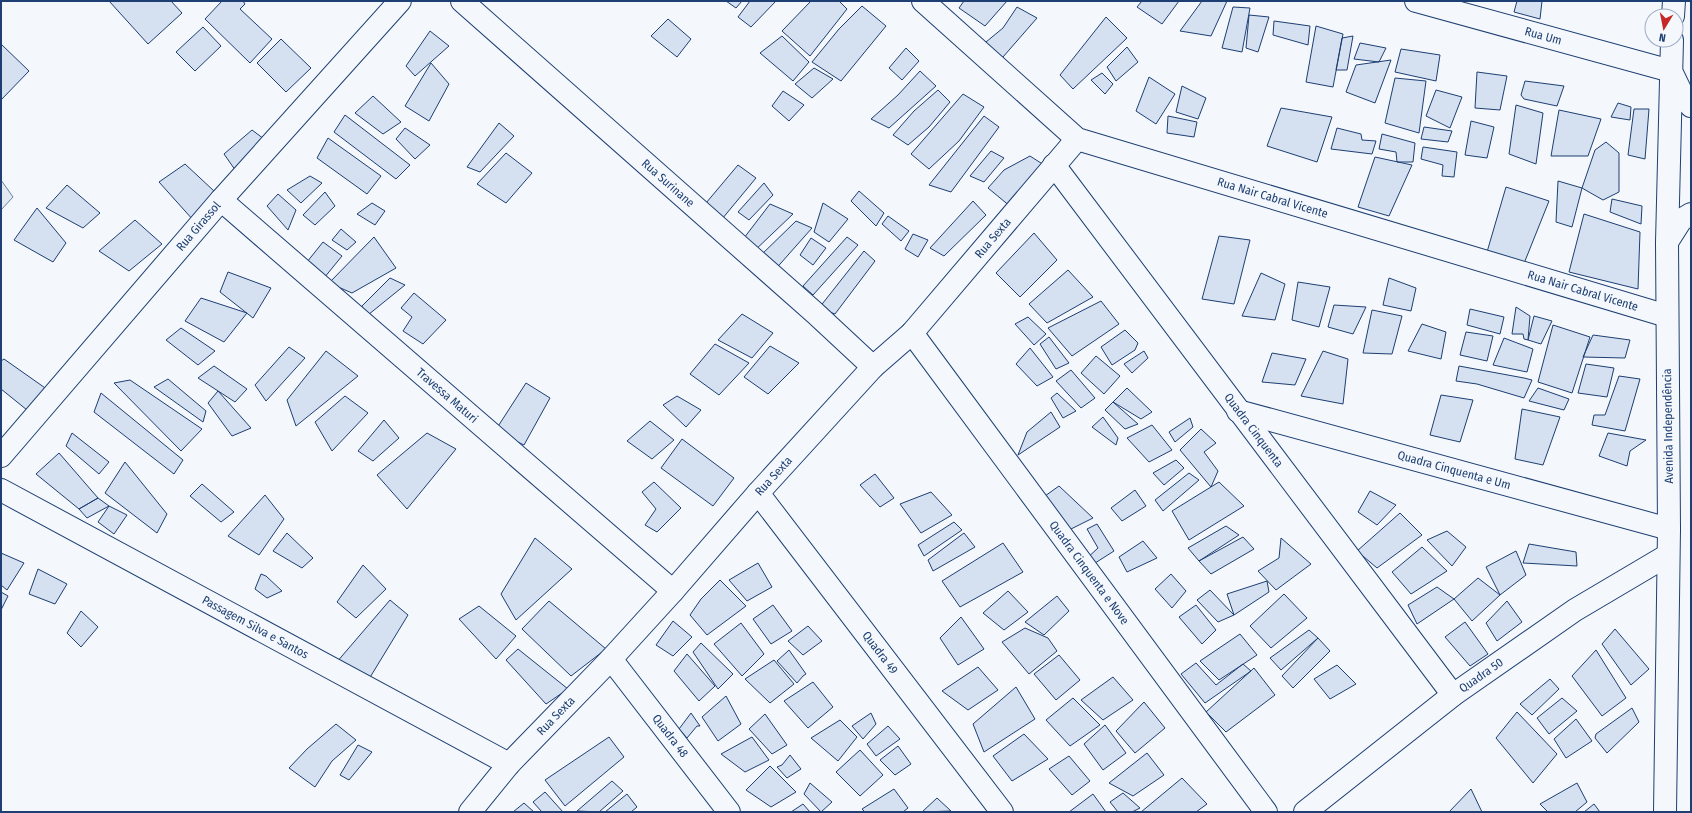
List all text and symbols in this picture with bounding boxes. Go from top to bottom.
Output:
north arrow [1644,8,1684,48]
street label: Rua Um [1523,24,1563,48]
text: N [1658,30,1667,44]
street label: Rua Surinane [639,156,697,210]
street label: Rua Nair Cabral Vicente [1216,175,1330,221]
street label: Rua Girassol [173,199,224,254]
street label: Rua Sexta [972,215,1014,261]
street label: Rua Nair Cabral Vicente [1526,268,1640,314]
street label: Travessa Maturi [414,365,481,426]
street label: Avenida Independência [1660,368,1676,484]
street label: Quadra Cinquenta [1221,391,1286,470]
street label: Quadra Cinquenta e Um [1396,448,1512,492]
street label: Rua Sexta [752,453,795,499]
street label: Quadra Cinquenta e Nove [1046,518,1132,627]
street label: Passagem Silva e Santos [200,593,311,662]
street label: Quadra 49 [859,628,901,677]
street label: Quadra 50 [1456,655,1506,696]
street label: Rua Sexta [534,694,578,738]
street label: Quadra 48 [649,712,691,760]

